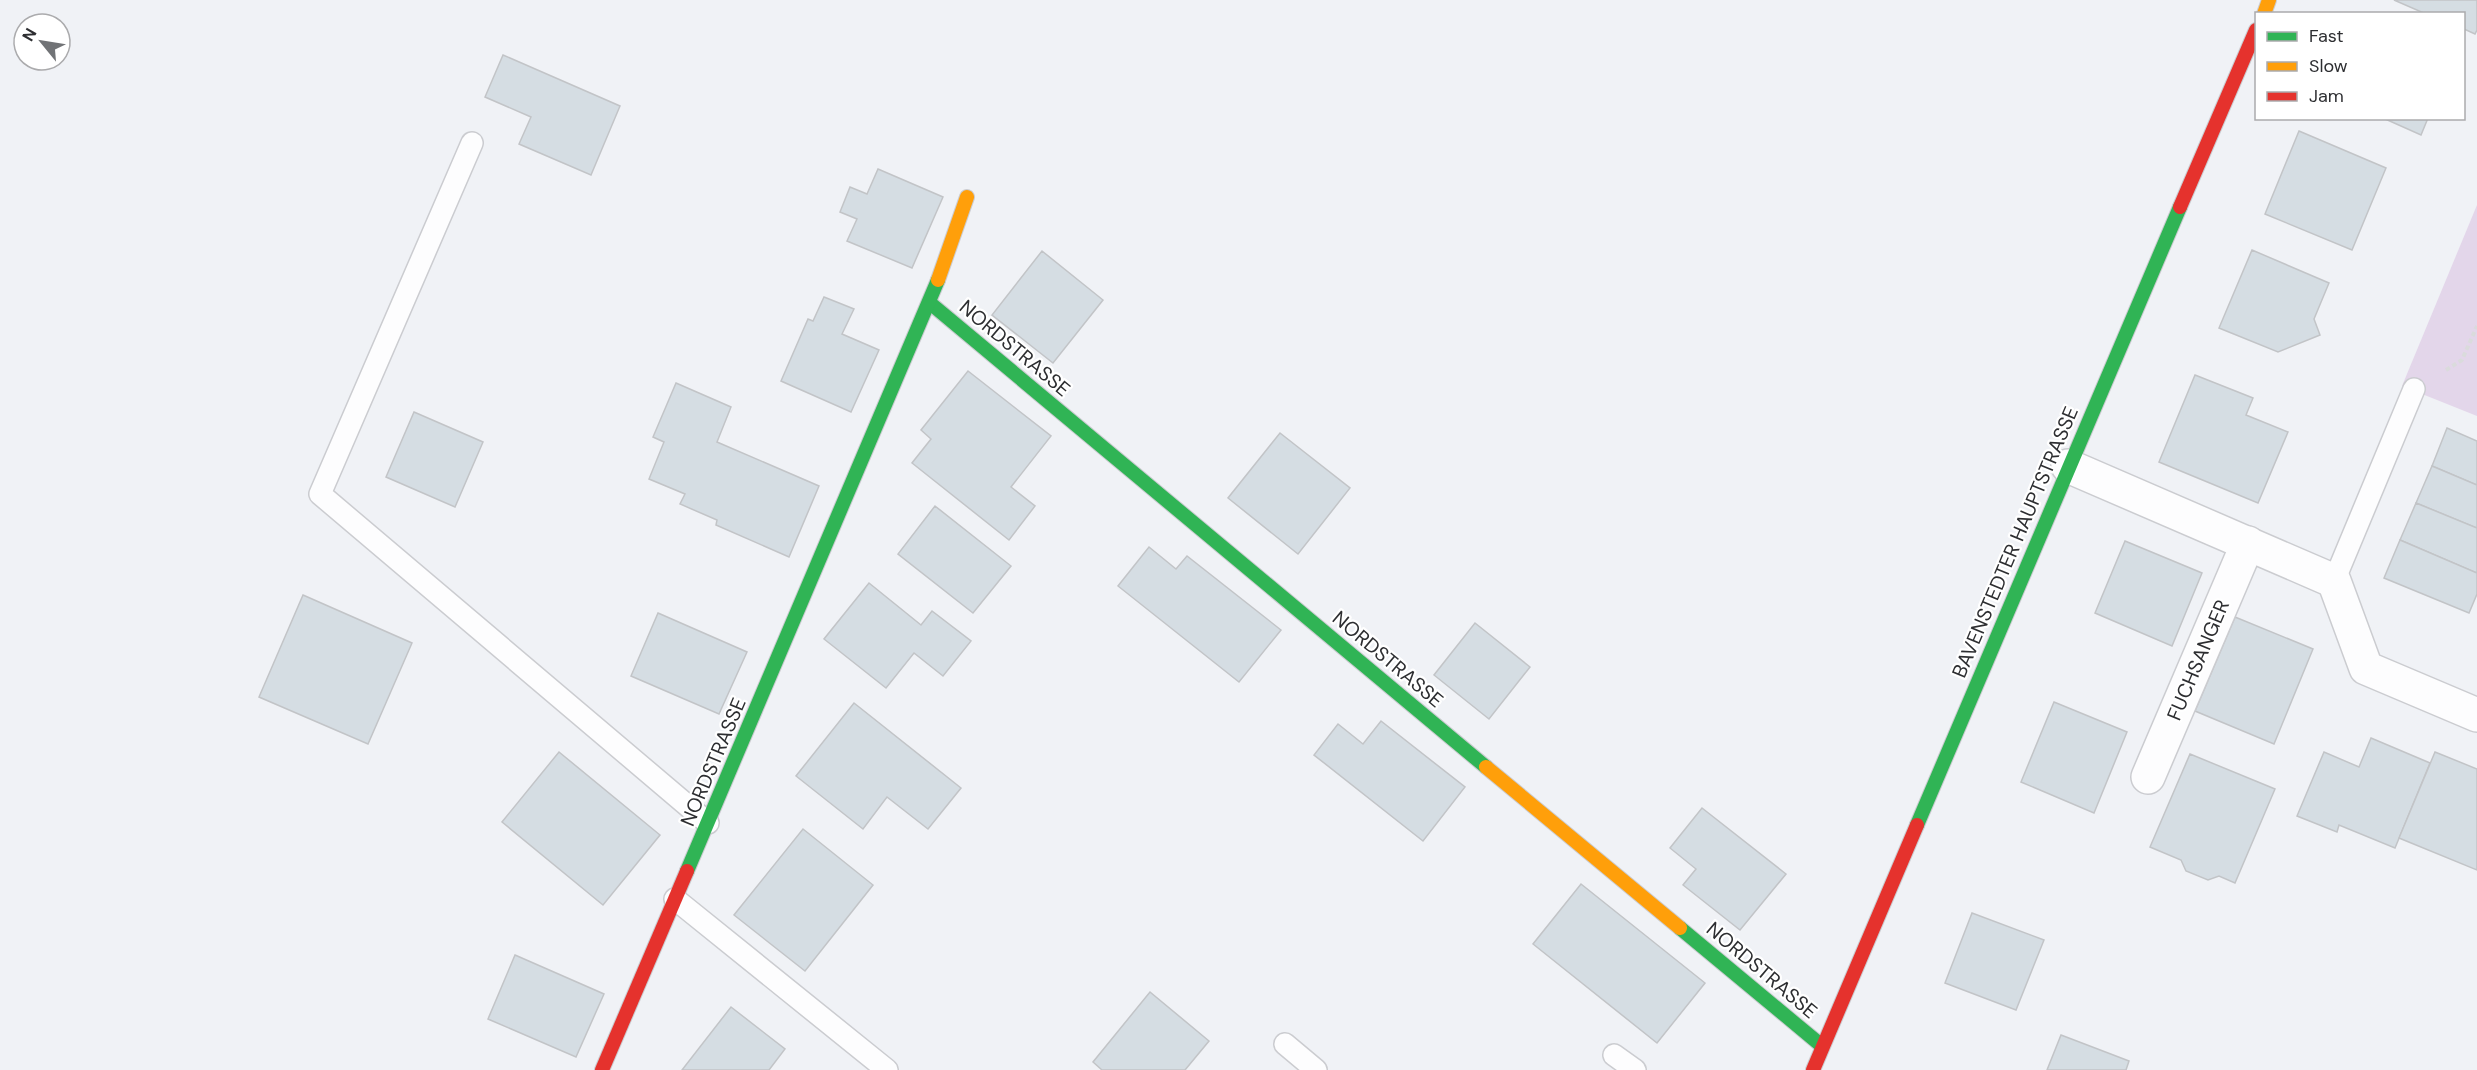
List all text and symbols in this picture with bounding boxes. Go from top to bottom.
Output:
north arrow [12,12,72,72]
legend [2255,12,2465,120]
text: N [17,24,41,45]
text: Fast [2309,24,2344,48]
text: Slow [2309,54,2348,78]
text: Jam [2309,84,2344,108]
street label: NORDSTRASSE [954,294,1076,402]
street label: BAVENSTEDTER HAUPTSTRASSE [1946,402,2084,682]
street label: FUCHSANGER [2161,596,2235,724]
street label: NORDSTRASSE [1327,605,1449,713]
street label: NORDSTRASSE [674,694,752,830]
street label: NORDSTRASSE [1701,916,1823,1024]

